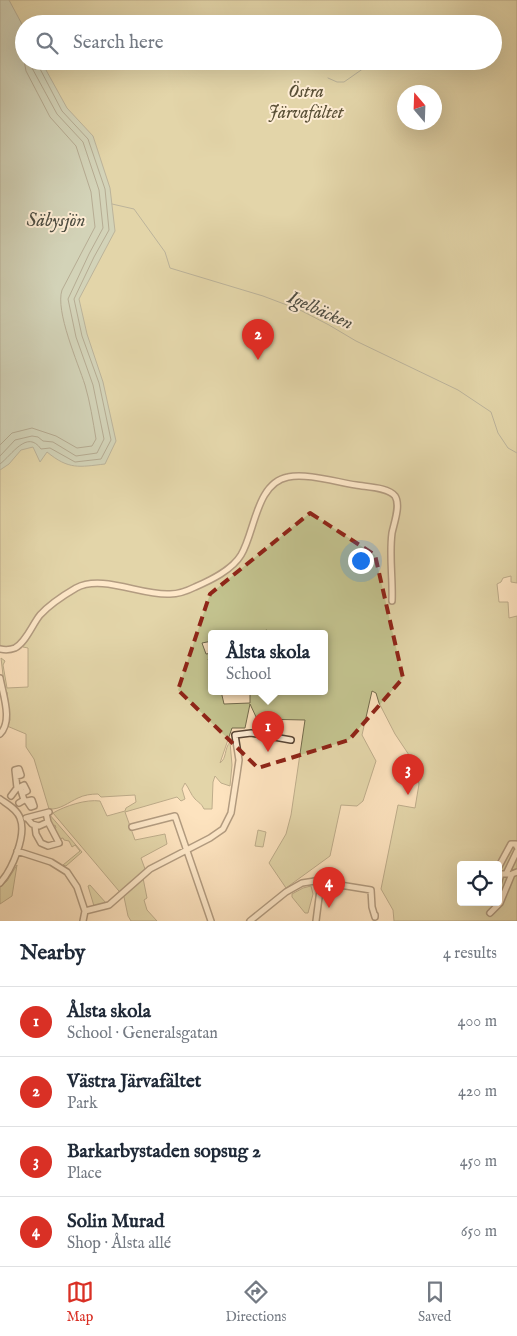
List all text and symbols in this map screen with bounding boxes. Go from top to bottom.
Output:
search box [15,15,502,70]
icon: search [33,29,61,57]
text: Search here [73,31,164,55]
park label: Östra Järvafältet [268,81,345,125]
north arrow [397,85,442,130]
water label: Säbysjön [27,209,86,233]
water label: Igelbäcken [283,285,357,336]
pin: 2 [242,319,274,360]
your location [348,548,374,574]
popup [208,630,328,695]
text: Ålsta skola [226,641,310,665]
text: School [226,665,271,685]
pin: 1 [252,711,284,752]
pin: 3 [392,754,424,795]
map controls [457,861,502,906]
button: locate [457,861,502,906]
pin: 4 [313,867,345,908]
text: Nearby [20,940,85,967]
text: 4 results [443,944,497,964]
text: Ålsta skola [67,1000,151,1024]
text: 1 [33,1012,39,1032]
text: 400 m [458,1012,497,1032]
text: School · Generalsgatan [67,1024,218,1044]
text: Västra Järvafältet [67,1070,201,1094]
text: 2 [32,1082,40,1102]
text: 420 m [458,1082,497,1102]
text: Park [67,1094,97,1114]
text: Barkarbystaden sopsug 2 [67,1140,261,1164]
text: 3 [33,1152,39,1172]
text: 450 m [460,1152,497,1172]
text: Place [67,1164,102,1184]
text: Solin Murad [67,1210,164,1234]
text: 4 [32,1222,40,1242]
text: 650 m [461,1222,497,1242]
text: Shop · Ålsta allé [67,1234,171,1254]
tab: Map [66,1278,94,1326]
tab: Directions [225,1278,286,1326]
tab: Saved [418,1278,451,1326]

